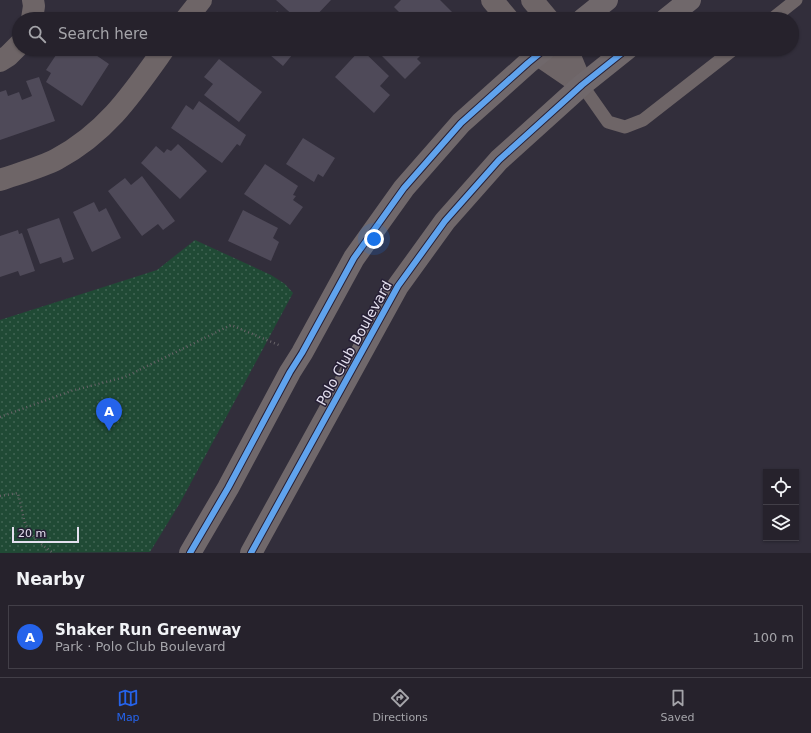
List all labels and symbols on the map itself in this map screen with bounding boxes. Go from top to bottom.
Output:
your location [364,229,384,249]
street label: Polo Club Boulevard [313,278,395,408]
pin: A [96,398,122,431]
scale bar [12,525,79,544]

